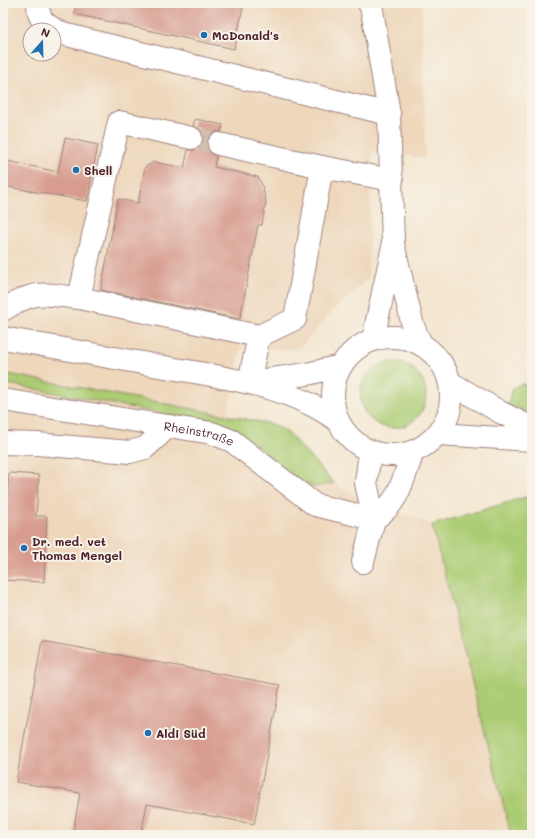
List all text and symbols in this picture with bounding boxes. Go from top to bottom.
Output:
north arrow [22,22,62,62]
text: N [39,24,52,41]
place label: McDonald's [212,27,279,43]
marker: McDonald's [199,30,209,40]
place label: Shell [84,162,112,178]
marker: Shell [71,165,81,175]
street label: Rheinstraße [163,418,237,449]
place label: Dr. med. vet Thomas Mengel [32,533,122,563]
marker: Dr. med. vet Thomas Mengel [19,543,29,553]
place label: Aldi Süd [156,725,206,741]
marker: Aldi Süd [143,728,153,738]

